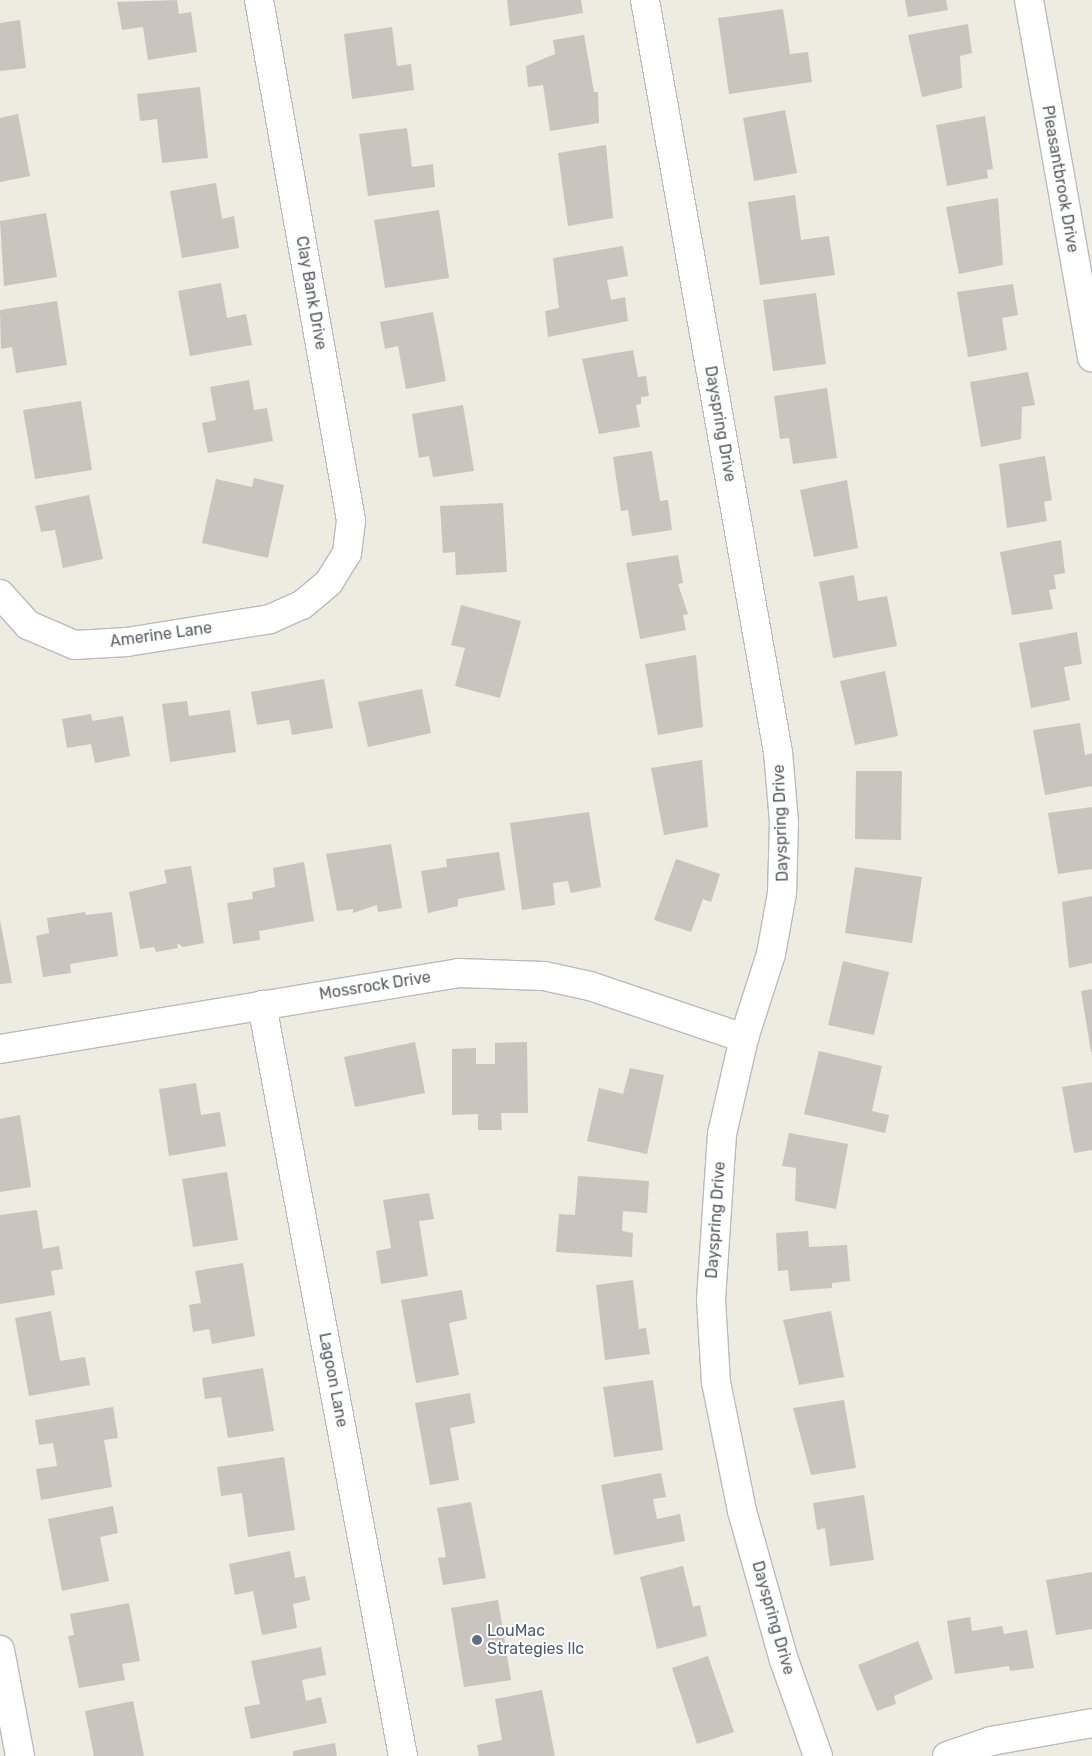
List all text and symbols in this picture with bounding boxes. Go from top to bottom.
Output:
street label: Pleasantbrook Drive [1038,104,1082,254]
street label: Clay Bank Drive [291,234,331,352]
street label: Dayspring Drive [700,364,740,484]
street label: Amerine Lane [109,618,213,652]
street label: Dayspring Drive [769,764,793,882]
street label: Mossrock Drive [318,968,432,1004]
street label: Dayspring Drive [702,1161,730,1279]
street label: Lagoon Lane [314,1331,352,1429]
street label: Dayspring Drive [748,1559,798,1677]
place label: LouMac Strategies llc [487,1621,584,1659]
marker: LouMac Strategies llc [471,1634,483,1646]

